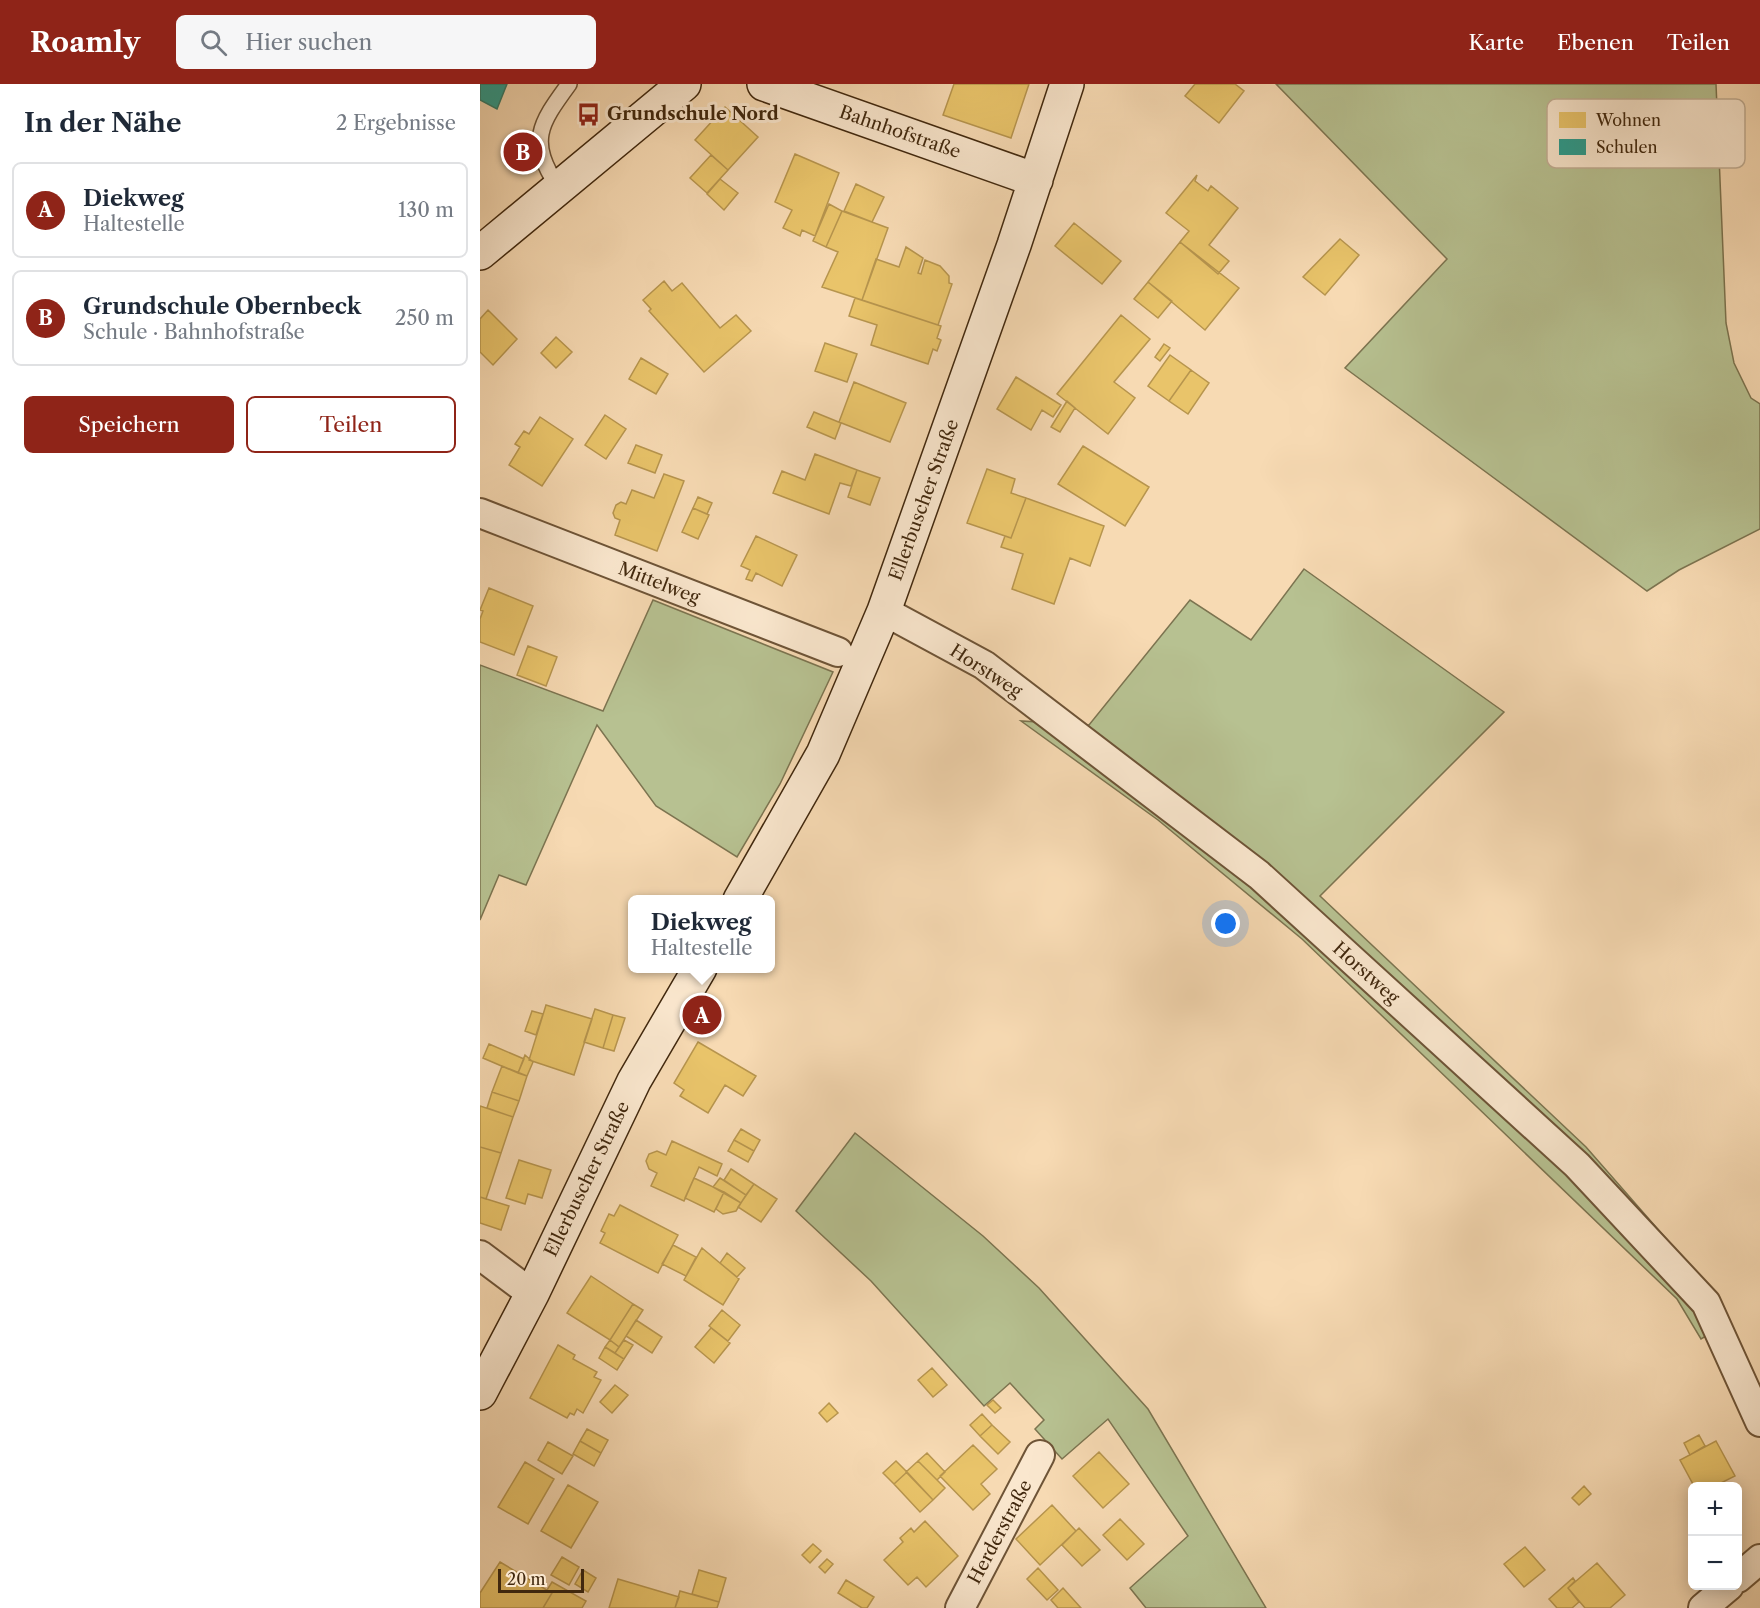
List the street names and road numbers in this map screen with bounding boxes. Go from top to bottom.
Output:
street label: Bahnhofstraße [836,101,964,163]
street label: Ellerbuscher Straße [885,416,963,584]
street label: Mittelweg [615,557,703,609]
street label: Horstweg [946,640,1027,703]
street label: Horstweg [1328,937,1404,1009]
street label: Ellerbuscher Straße [540,1098,634,1260]
street label: Herderstraße [963,1476,1037,1588]

